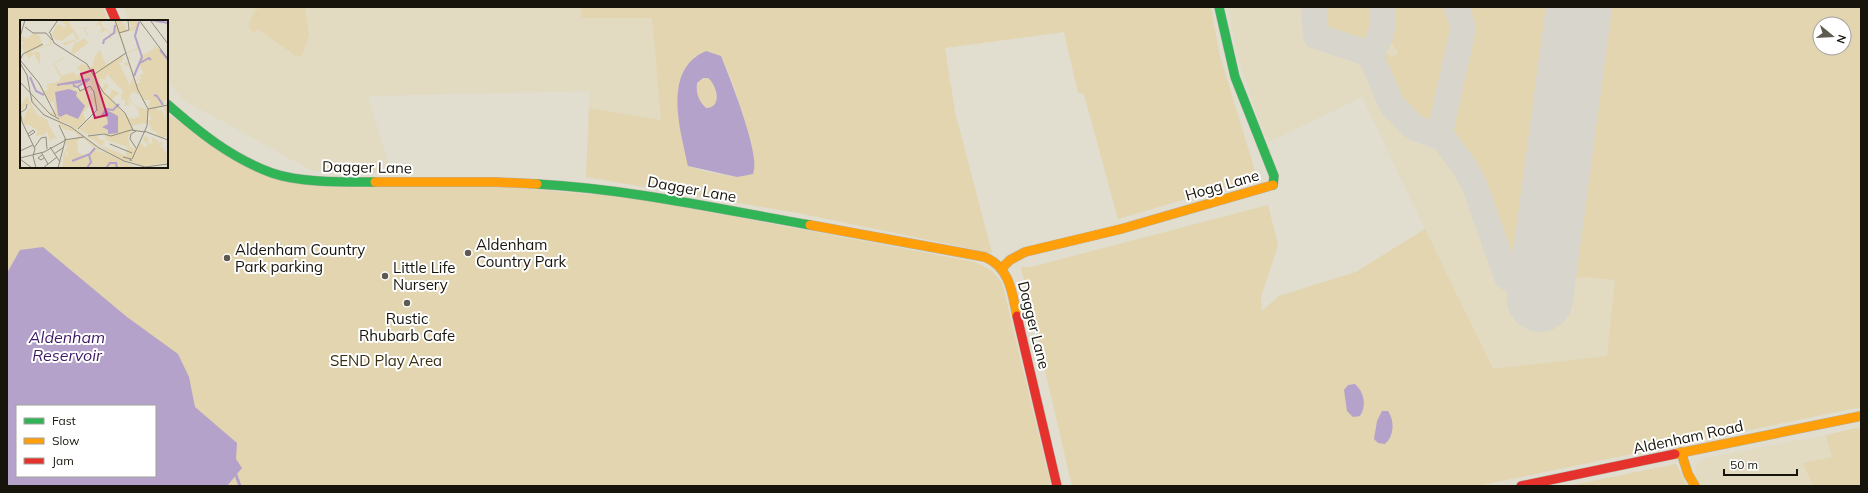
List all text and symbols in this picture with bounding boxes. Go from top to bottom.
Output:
north arrow [1812,16,1852,56]
inset map [20,20,168,168]
text: N [1834,33,1849,45]
street label: Dagger Lane [322,157,412,177]
street label: Hogg Lane [1183,165,1261,205]
street label: Dagger Lane [646,172,738,206]
place label: Aldenham Country Park [476,235,567,271]
place label: Aldenham Country Park parking [235,240,365,276]
marker: Aldenham Country Park [463,248,473,258]
marker: Aldenham Country Park parking [222,253,232,263]
place label: Little Life Nursery [393,258,455,294]
marker: Little Life Nursery [380,271,390,281]
street label: Dagger Lane [1014,279,1054,371]
marker: Rustic Rhubarb Cafe [402,298,412,308]
place label: Rustic Rhubarb Cafe [359,309,455,345]
water label: Aldenham Reservoir [28,327,105,365]
park label: SEND Play Area [330,351,442,370]
legend [16,405,156,477]
text: Fast [52,413,76,428]
street label: Aldenham Road [1631,416,1745,458]
text: Slow [52,433,80,448]
scale bar [1724,451,1797,477]
text: Jam [52,453,74,468]
text: 50 m [1730,457,1758,472]

